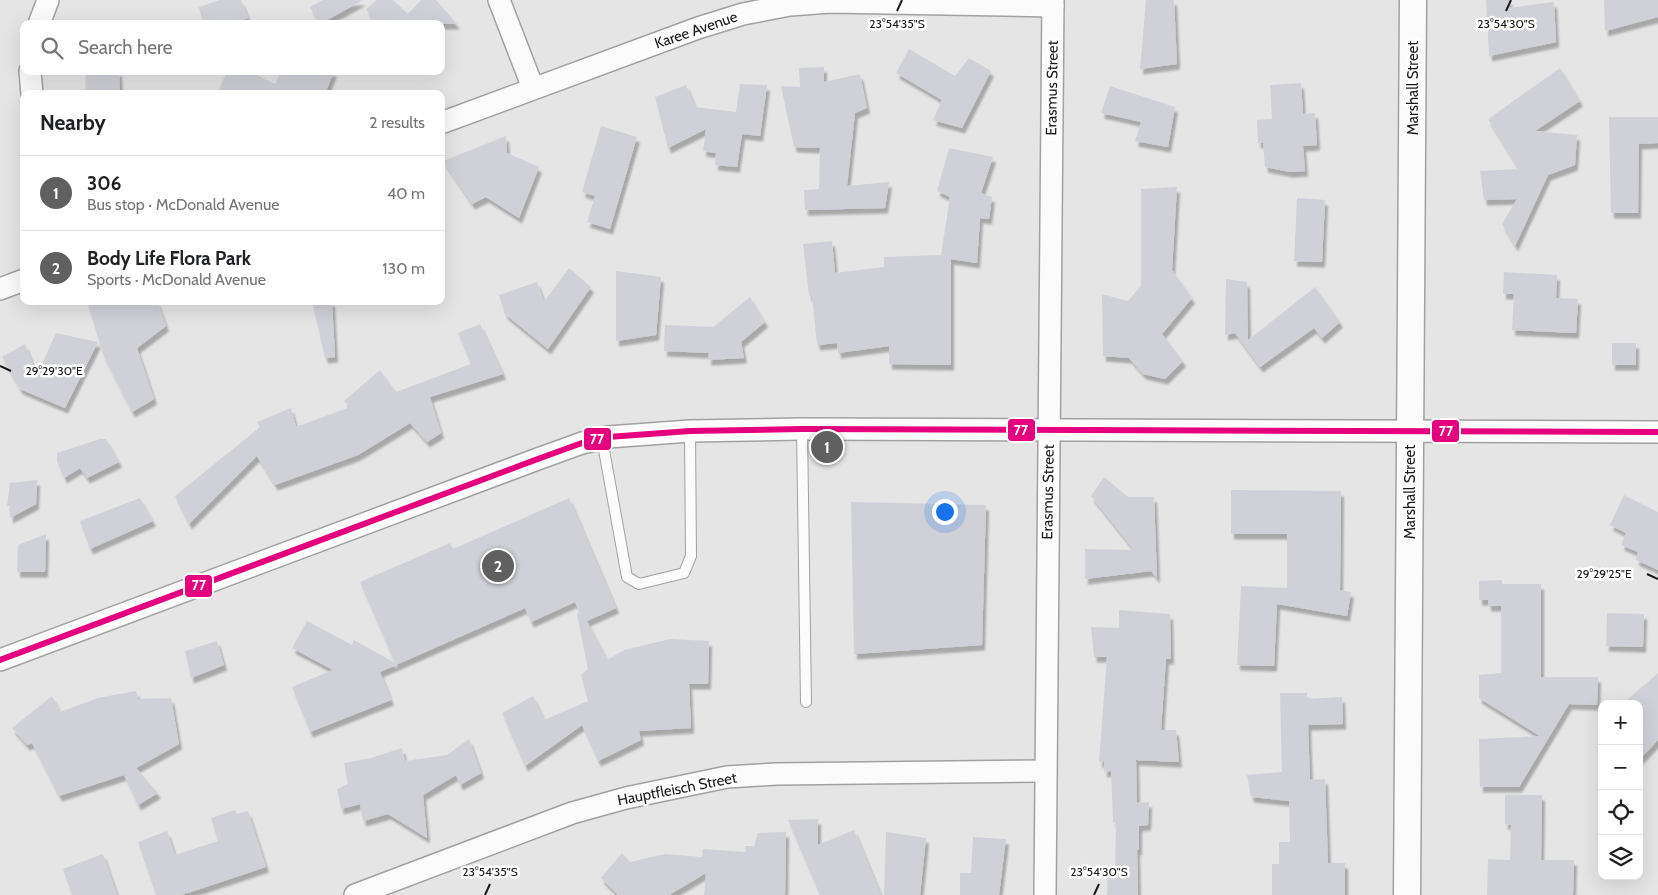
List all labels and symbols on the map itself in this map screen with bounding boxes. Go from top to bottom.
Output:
street label: Karee Avenue [652,7,740,53]
text: 23°54'35"S [869,16,925,31]
text: 23°54'30"S [1477,16,1535,31]
street label: Erasmus Street [1042,40,1062,136]
street label: Marshall Street [1404,41,1422,135]
text: 29°29'30"E [25,363,83,378]
line badge: 77 [1007,418,1036,442]
line badge: 77 [1431,419,1460,443]
text: 77 [1014,421,1029,439]
text: 77 [1439,422,1454,440]
line badge: 77 [583,427,612,451]
pin: 1 [811,428,843,466]
text: 77 [590,430,605,448]
street label: Erasmus Street [1038,444,1058,540]
street label: Marshall Street [1401,445,1419,539]
your location [932,499,958,525]
pin: 2 [482,547,514,585]
text: 29°29'25"E [1576,566,1632,581]
line badge: 77 [184,574,213,598]
text: 77 [192,576,207,594]
street label: Hauptfleisch Street [616,769,738,809]
text: 23°54'35"S [462,864,518,879]
text: 23°54'30"S [1070,864,1128,879]

